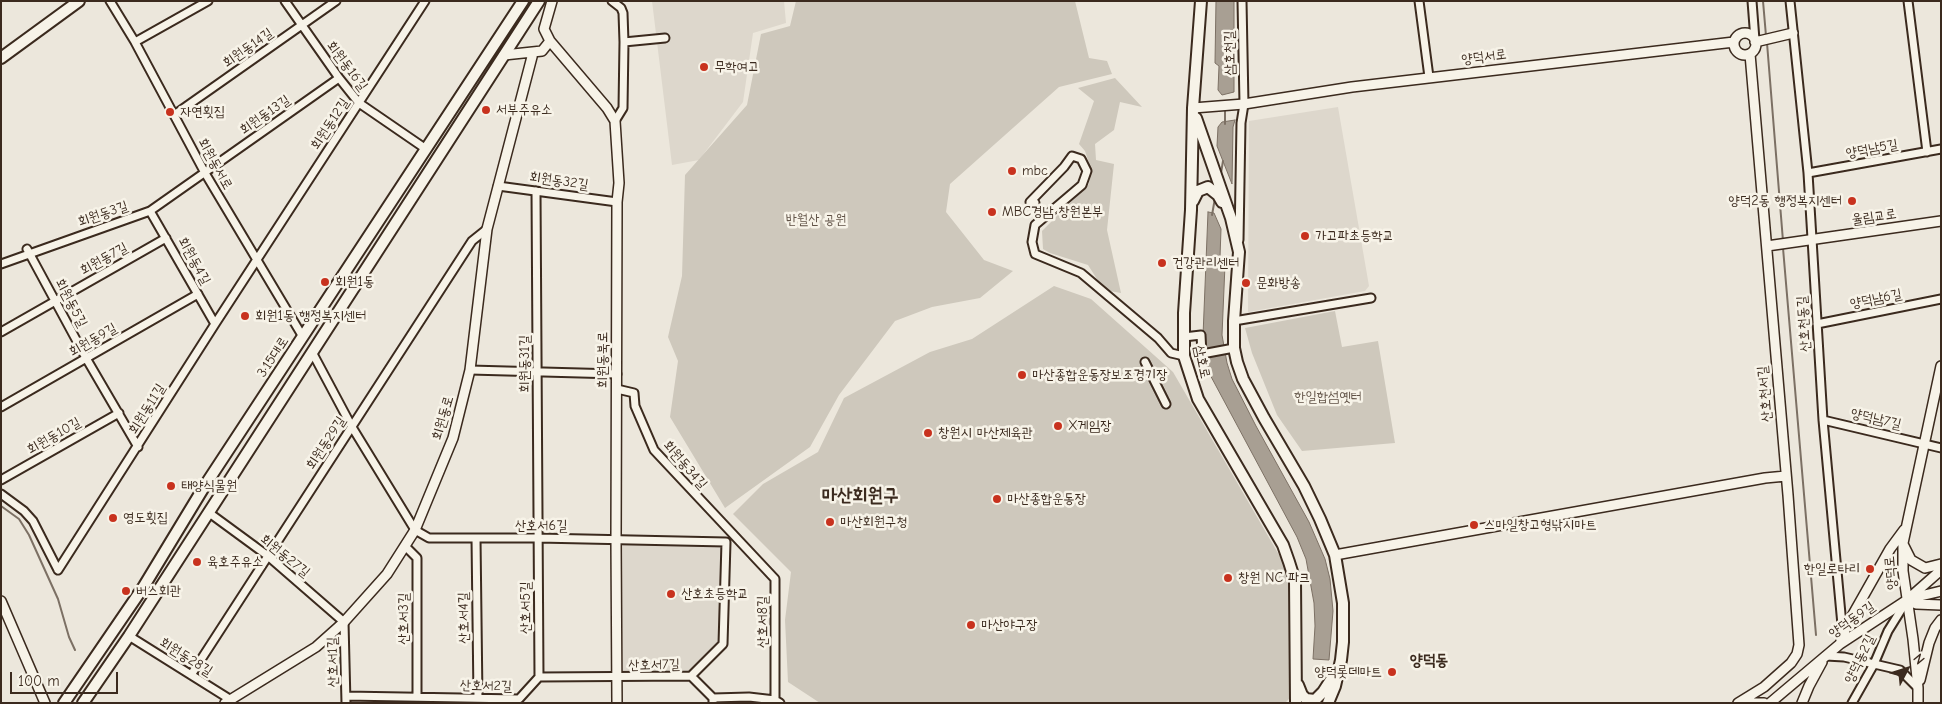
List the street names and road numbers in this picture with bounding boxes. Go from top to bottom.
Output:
street label: 회원동14길 [220,25,276,71]
street label: 삼호천길 [1221,30,1239,76]
street label: 회원동16길 [323,38,371,94]
street label: 양덕서로 [1461,46,1507,68]
street label: 회원동13길 [237,92,293,138]
street label: 회원동12길 [307,95,353,153]
street label: 회원동서로 [194,135,236,193]
street label: 양덕남5길 [1845,136,1899,162]
street label: 회원동32길 [528,169,590,193]
street label: 회원동3길 [76,198,130,230]
street label: 율림교로 [1851,206,1897,228]
street label: 회원동4길 [174,234,214,288]
street label: 회원동7길 [77,239,131,279]
street label: 회원동5길 [51,276,91,330]
street label: 양덕남6길 [1849,286,1903,312]
street label: 산호천동길 [1794,295,1814,353]
street label: 회원동9길 [66,320,120,360]
street label: 회원동북로 [595,332,611,388]
street label: 3·15대로 [254,333,292,381]
street label: 회원동31길 [517,335,533,393]
street label: 삼호로 [1190,344,1214,380]
street label: 산호천서길 [1754,365,1776,423]
street label: 회원동11길 [125,381,169,437]
street label: 회원동로 [429,394,457,442]
street label: 양덕남7길 [1849,405,1903,433]
street label: 회원동29길 [303,413,349,473]
street label: 회원동10길 [24,414,84,458]
street label: 회원동34길 [659,437,711,493]
street label: 산호서6길 [515,518,567,534]
street label: 회원동27길 [257,531,313,581]
street label: 양덕로 [1881,555,1901,591]
street label: 산호서5길 [518,582,534,634]
street label: 산호서4길 [455,592,473,644]
street label: 산호서3길 [396,593,412,645]
street label: 산호서8길 [755,596,771,648]
street label: 양덕동9길 [1826,598,1878,642]
street label: 양덕동2길 [1841,632,1879,686]
street label: 회원동28길 [156,634,216,680]
street label: 산호서1길 [324,637,342,687]
street label: 산호서7길 [628,656,680,674]
street label: 산호서2길 [460,677,512,695]

